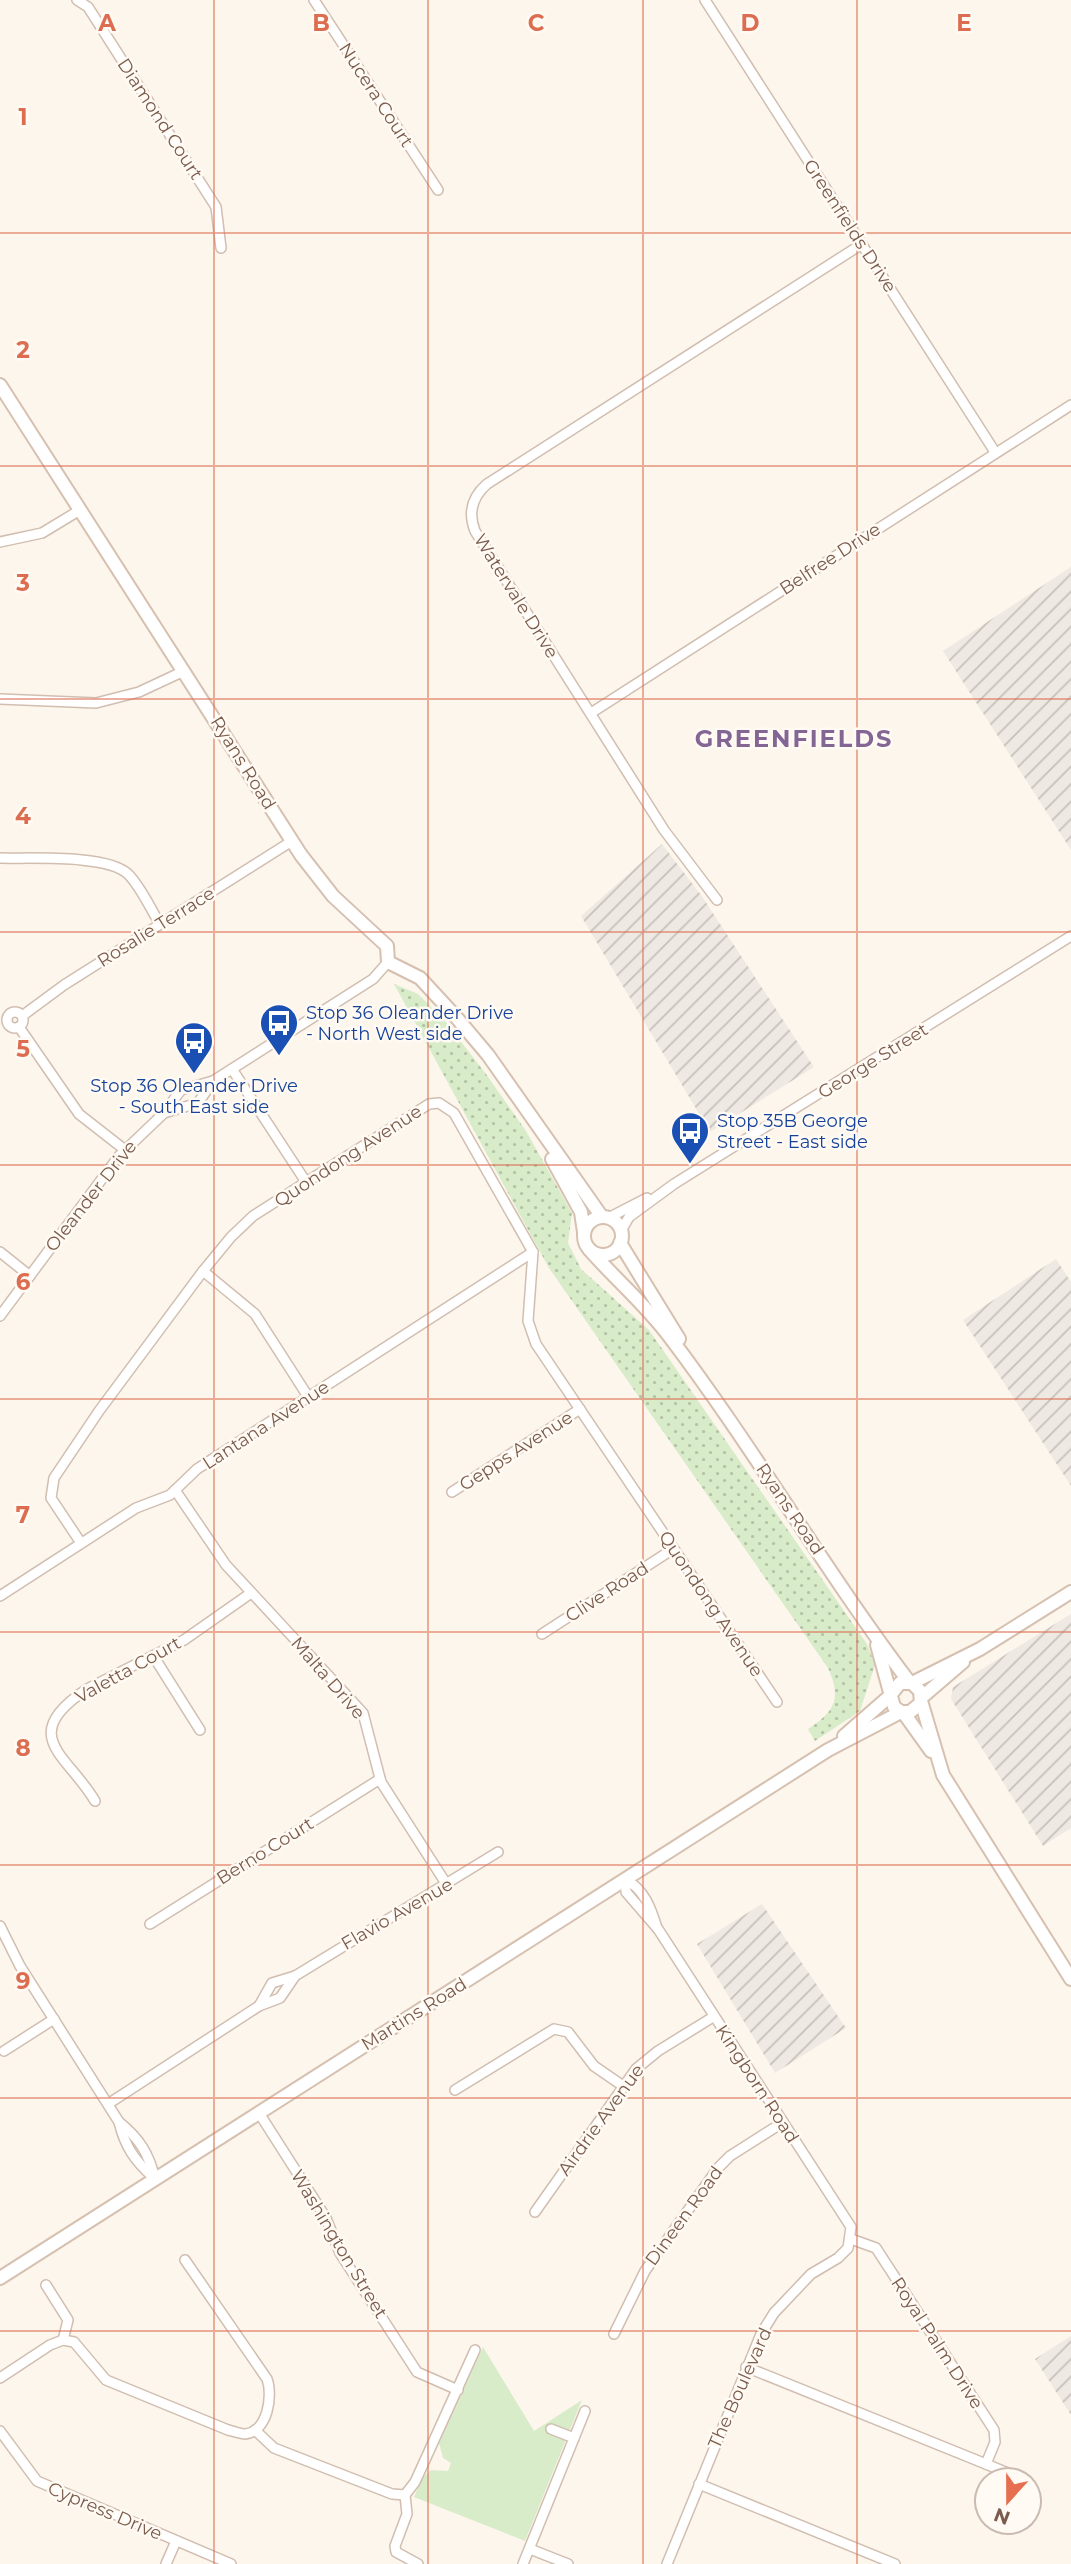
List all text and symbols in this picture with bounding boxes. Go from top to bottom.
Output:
text: A [97,9,116,37]
text: B [312,9,330,37]
text: C [528,9,545,37]
text: D [741,9,760,37]
text: E [956,9,972,37]
street label: Nucera Court [334,39,418,151]
street label: Diamond Court [113,54,207,184]
text: 1 [18,103,28,131]
street label: Greenfields Drive [799,155,901,297]
text: 2 [16,336,30,364]
street label: Belfree Drive [775,518,885,600]
street label: Watervale Drive [469,530,563,662]
text: 3 [15,569,30,597]
street label: Ryans Road [206,712,280,814]
district label: GREENFIELDS [695,724,893,753]
text: 4 [15,802,31,830]
street label: Rosalie Terrace [93,882,219,972]
bus stop icon: Stop 36 Oleander Drive - North West side [258,1002,300,1057]
place label: Stop 36 Oleander Drive - North West side [306,1002,514,1045]
street label: George Street [814,1018,932,1104]
bus stop icon: Stop 36 Oleander Drive - South East side [173,1020,215,1075]
text: 5 [16,1035,30,1063]
place label: Stop 36 Oleander Drive - South East side [90,1075,298,1118]
street label: Quondong Avenue [270,1100,426,1212]
bus stop icon: Stop 35B George Street - East side [669,1110,711,1165]
place label: Stop 35B George Street - East side [717,1110,868,1153]
street label: Oleander Drive [41,1136,141,1256]
text: 6 [16,1268,31,1296]
street label: Lantana Avenue [199,1376,333,1474]
street label: Gepps Avenue [455,1406,577,1496]
street label: Ryans Road [751,1459,829,1559]
text: 7 [16,1501,30,1529]
street label: Quondong Avenue [654,1527,768,1681]
street label: Clive Road [561,1557,653,1627]
street label: Valetta Court [71,1632,185,1708]
street label: Malta Drive [286,1632,370,1724]
text: 8 [15,1734,31,1762]
street label: Berno Court [212,1812,318,1890]
street label: Flavio Avenue [337,1873,457,1955]
text: 9 [16,1967,30,1995]
street label: Martins Road [357,1973,471,2055]
street label: Kingborn Road [711,2021,803,2147]
street label: Airdrie Avenue [553,2060,649,2180]
street label: Dineen Road [641,2162,727,2270]
street label: Washington Street [286,2166,392,2322]
street label: Royal Palm Drive [886,2273,988,2413]
street label: The Boulevard [704,2324,776,2452]
north arrow [973,2466,1043,2536]
street label: Cypress Drive [45,2477,166,2545]
text: N [991,2503,1013,2530]

